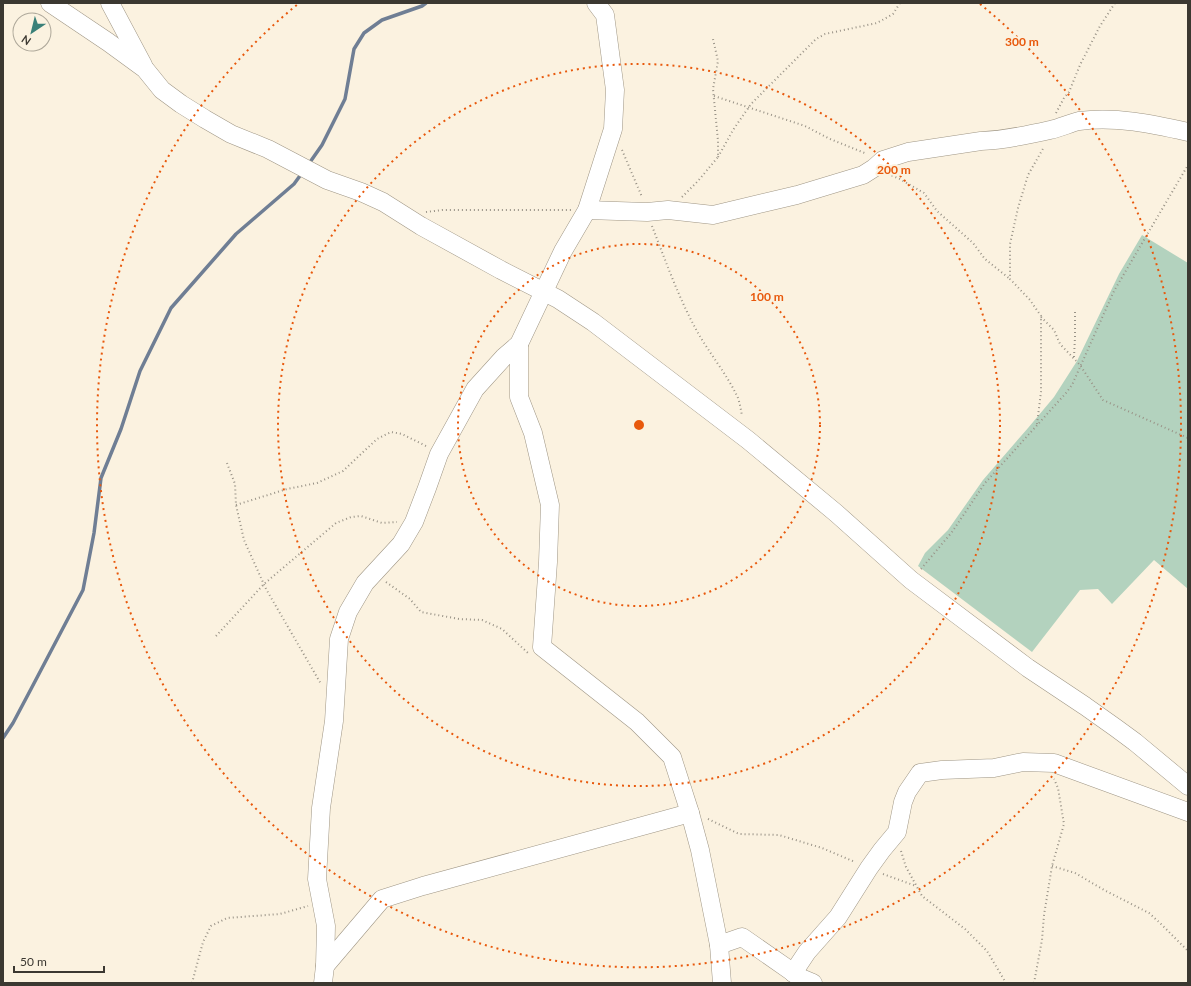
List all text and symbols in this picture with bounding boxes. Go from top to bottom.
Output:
north arrow [12,12,52,52]
text: N [19,33,33,48]
text: 300 m [1005,34,1039,49]
text: 200 m [877,162,911,177]
text: 100 m [750,289,784,304]
centre of rings [632,418,646,432]
scale bar [14,948,104,974]
text: 50 m [20,954,47,969]

